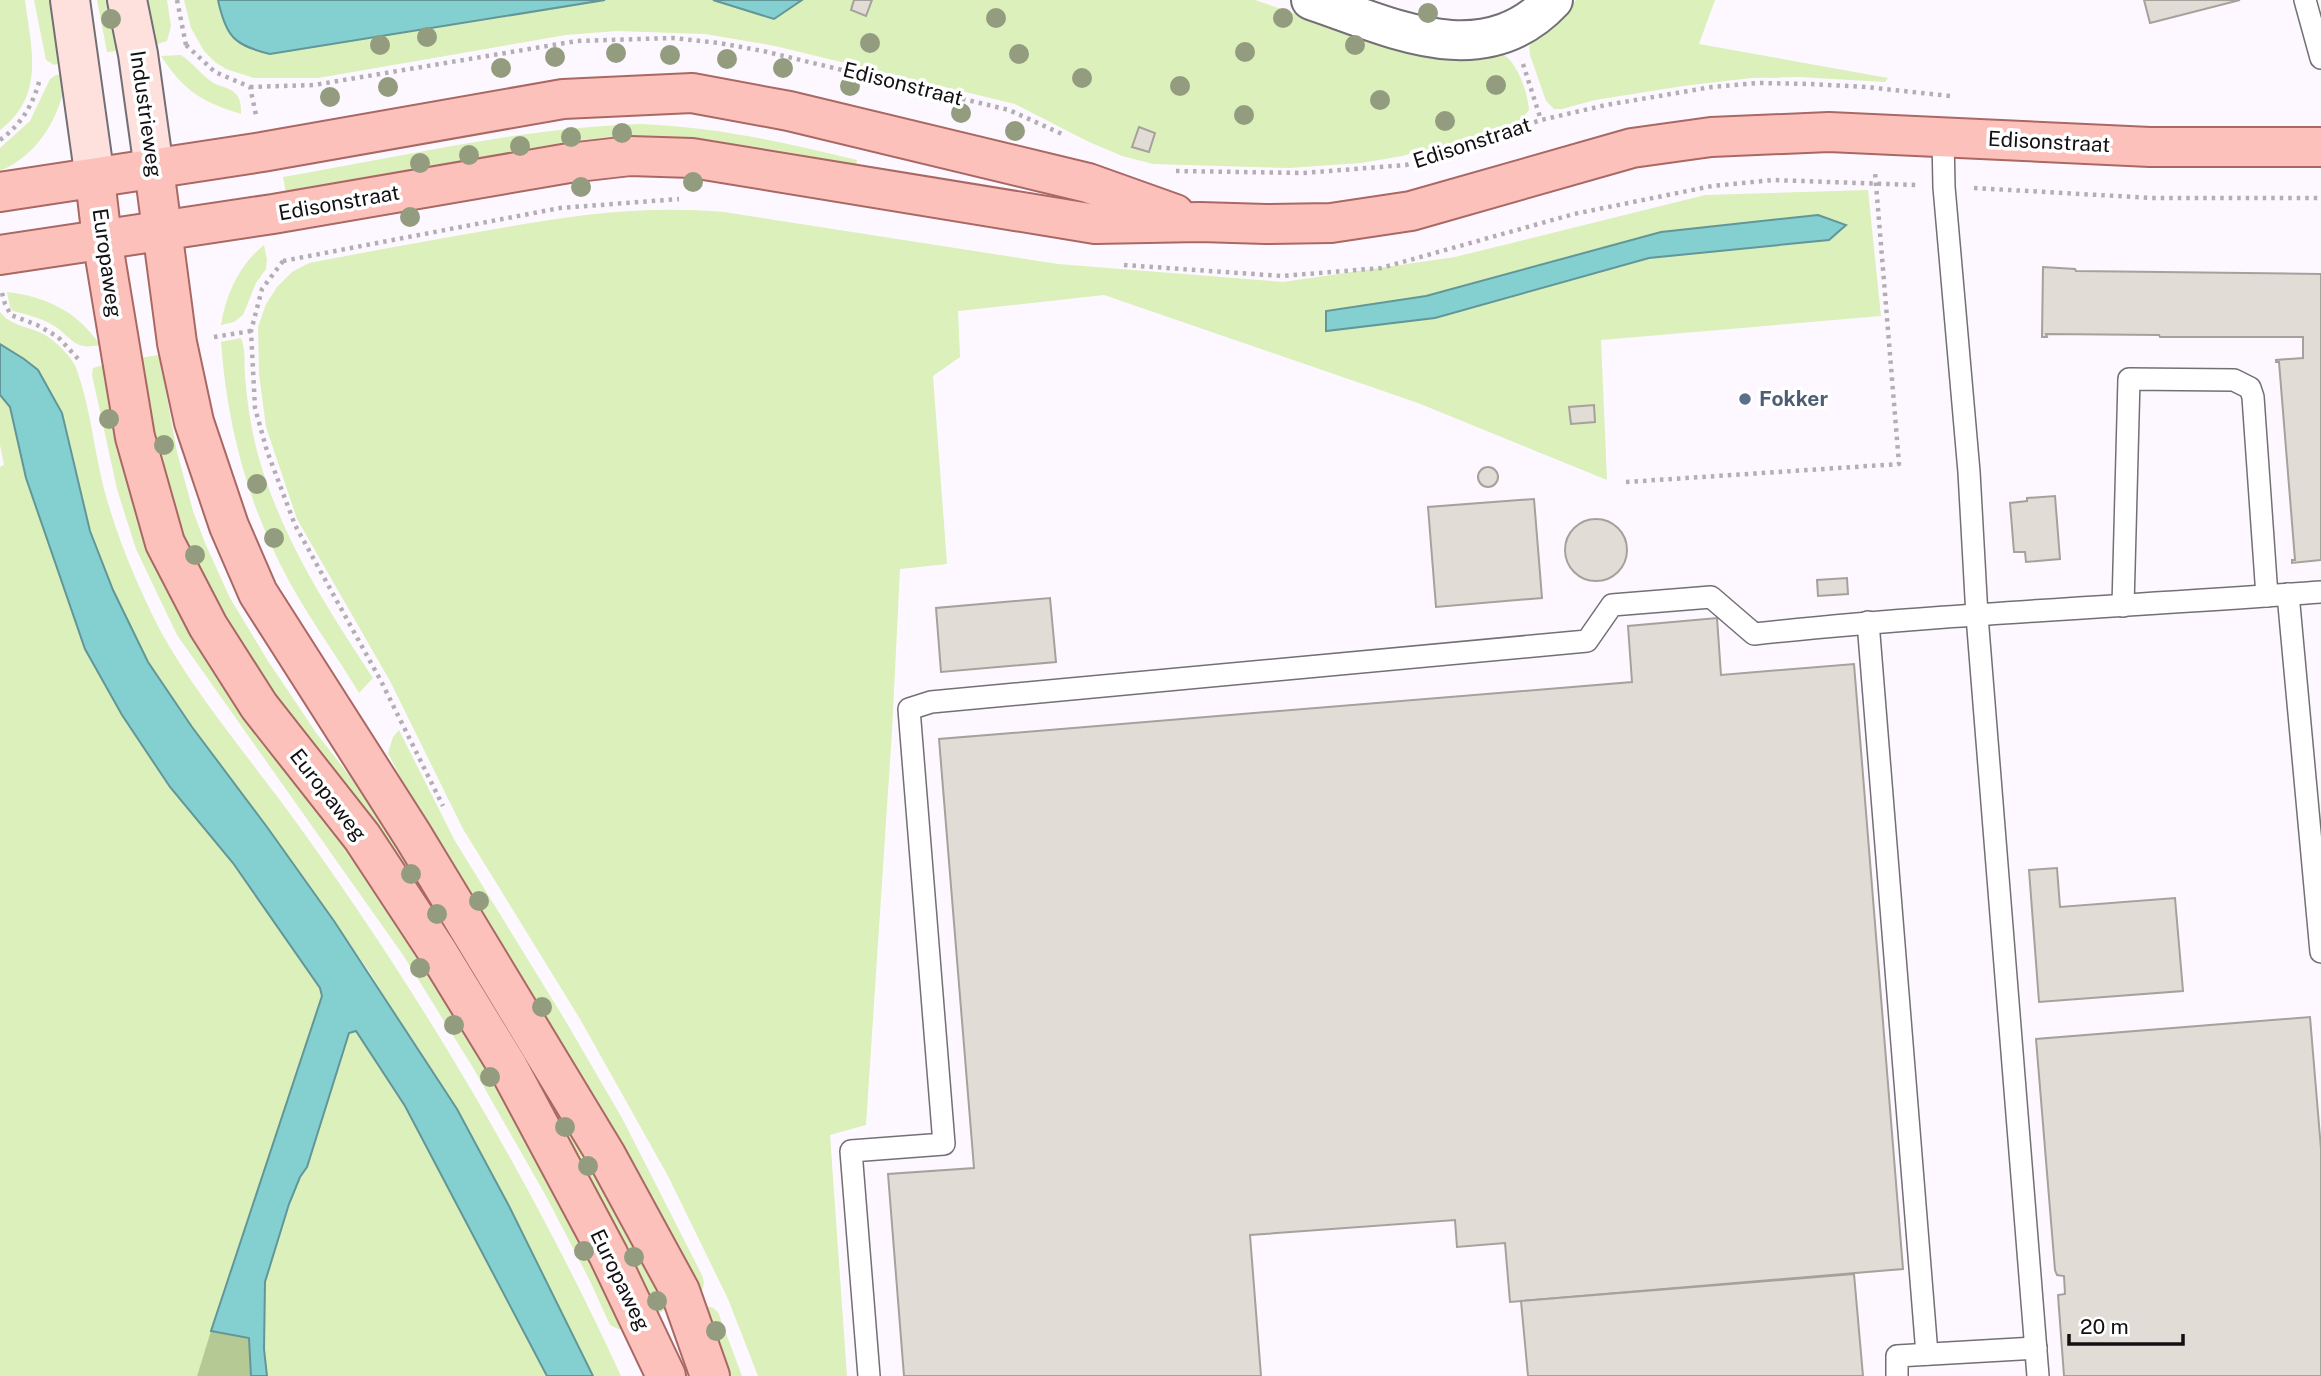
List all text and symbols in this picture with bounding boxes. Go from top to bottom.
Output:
street label: Industrieweg [125,49,168,179]
street label: Edisonstraat [841,57,966,110]
street label: Edisonstraat [1410,112,1534,173]
street label: Edisonstraat [1987,126,2111,157]
street label: Edisonstraat [276,180,401,225]
street label: Europaweg [87,207,128,319]
place label: Fokker [1759,386,1828,411]
marker: Fokker [1737,391,1753,407]
street label: Europaweg [285,744,372,846]
street label: Europaweg [585,1225,656,1335]
scale bar [2069,1302,2183,1346]
text: 20 m [2080,1314,2129,1339]

